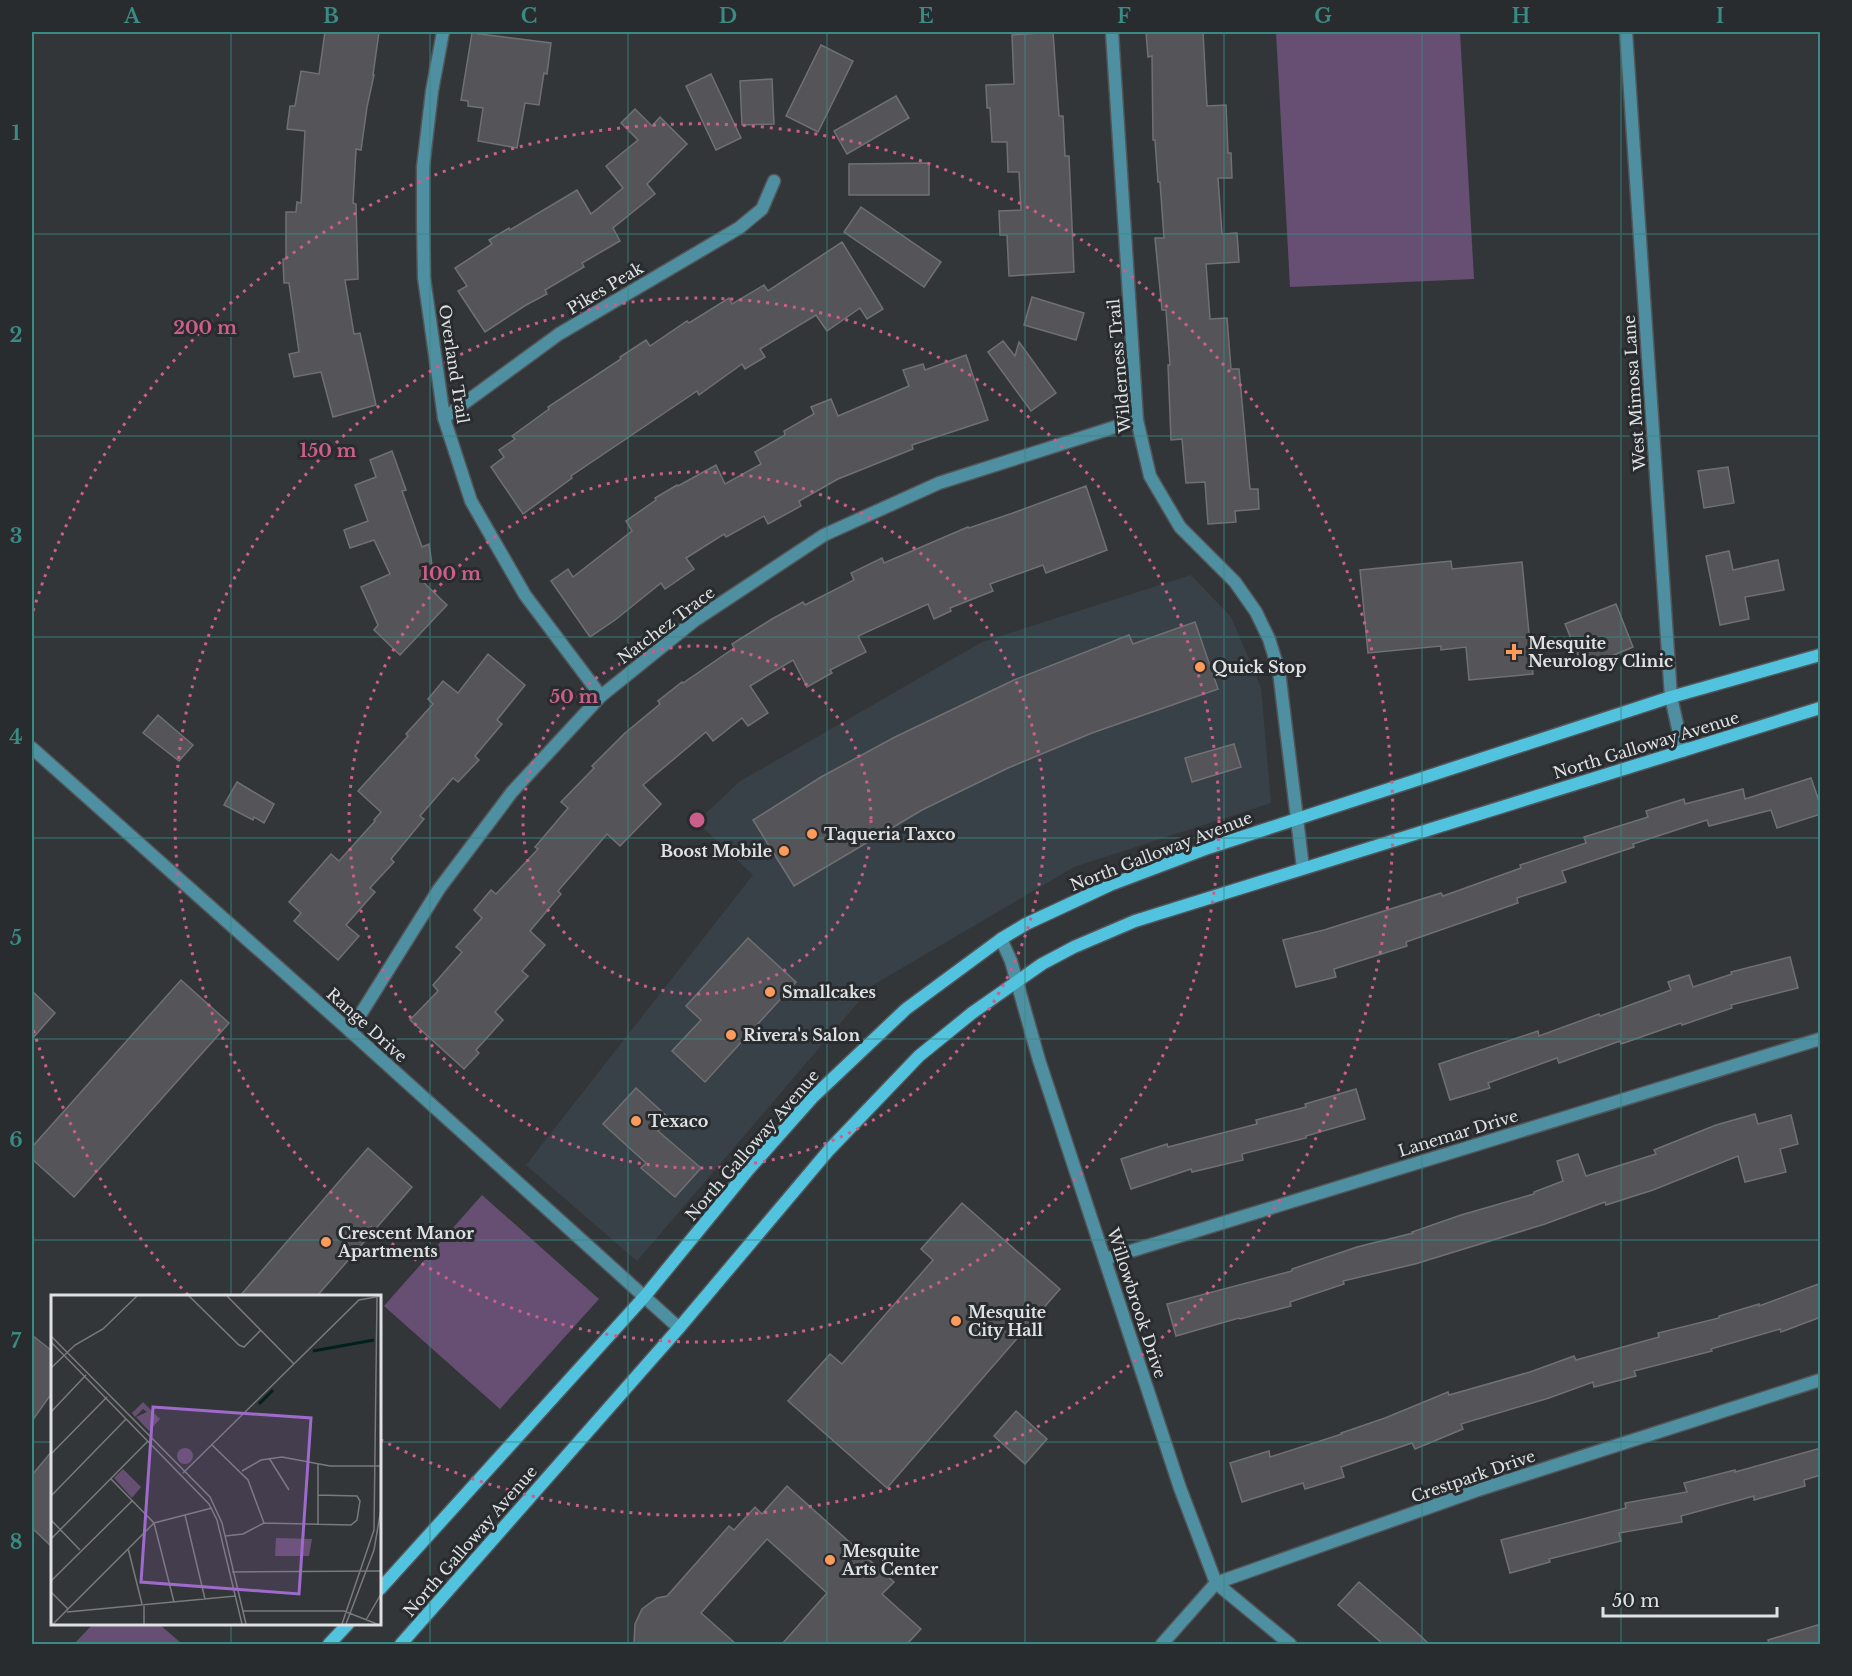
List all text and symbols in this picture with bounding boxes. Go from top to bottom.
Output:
text: A [123,4,141,28]
text: B [323,4,339,28]
text: C [521,4,537,28]
text: D [719,4,737,28]
text: E [918,4,934,28]
text: F [1117,4,1131,28]
text: G [1314,4,1332,28]
text: H [1512,4,1531,28]
text: I [1716,4,1724,28]
text: 1 [12,121,21,145]
street label: Pikes Peak [563,257,647,318]
street label: Wilderness Trail [1103,298,1135,435]
street label: Overland Trail [435,303,473,425]
street label: West Mimosa Lane [1619,314,1650,473]
text: 200 m [173,317,237,339]
text: 2 [9,323,23,347]
text: 150 m [300,440,357,462]
text: 3 [10,524,22,548]
text: 100 m [421,563,481,585]
street label: Natchez Trace [613,582,719,668]
place label: Mesquite Neurology Clinic [1528,633,1673,671]
marker: Mesquite Neurology Clinic [1505,643,1523,661]
place label: Quick Stop [1212,657,1306,677]
marker: Quick Stop [1193,660,1207,674]
text: 50 m [550,686,599,708]
street label: North Galloway Avenue [1550,707,1742,783]
text: 4 [9,725,23,749]
street label: North Galloway Avenue [1067,807,1255,895]
centre of rings [687,810,707,830]
place label: Taqueria Taxco [824,824,956,844]
marker: Taqueria Taxco [805,827,819,841]
place label: Boost Mobile [660,841,772,861]
marker: Boost Mobile [777,844,791,858]
text: 5 [10,926,22,950]
place label: Smallcakes [782,982,876,1002]
street label: Range Drive [323,984,411,1066]
marker: Smallcakes [763,985,777,999]
place label: Rivera's Salon [743,1025,860,1045]
marker: Rivera's Salon [724,1028,738,1042]
street label: North Galloway Avenue [681,1065,823,1225]
street label: Lanemar Drive [1396,1105,1520,1161]
place label: Texaco [648,1111,708,1131]
marker: Texaco [629,1114,643,1128]
text: 6 [9,1128,23,1152]
place label: Crescent Manor Apartments [337,1223,474,1261]
street label: Willowbrook Drive [1103,1224,1171,1381]
marker: Crescent Manor Apartments [319,1235,333,1249]
inset map [51,1295,381,1625]
place label: Mesquite City Hall [968,1302,1046,1340]
marker: Mesquite City Hall [949,1314,963,1328]
text: 7 [11,1329,22,1353]
street label: Crestpark Drive [1408,1445,1538,1507]
street label: North Galloway Avenue [399,1461,541,1621]
text: 8 [10,1530,22,1554]
place label: Mesquite Arts Center [841,1541,938,1579]
marker: Mesquite Arts Center [823,1553,837,1567]
scale bar [1603,1580,1777,1618]
text: 50 m [1612,1590,1660,1612]

